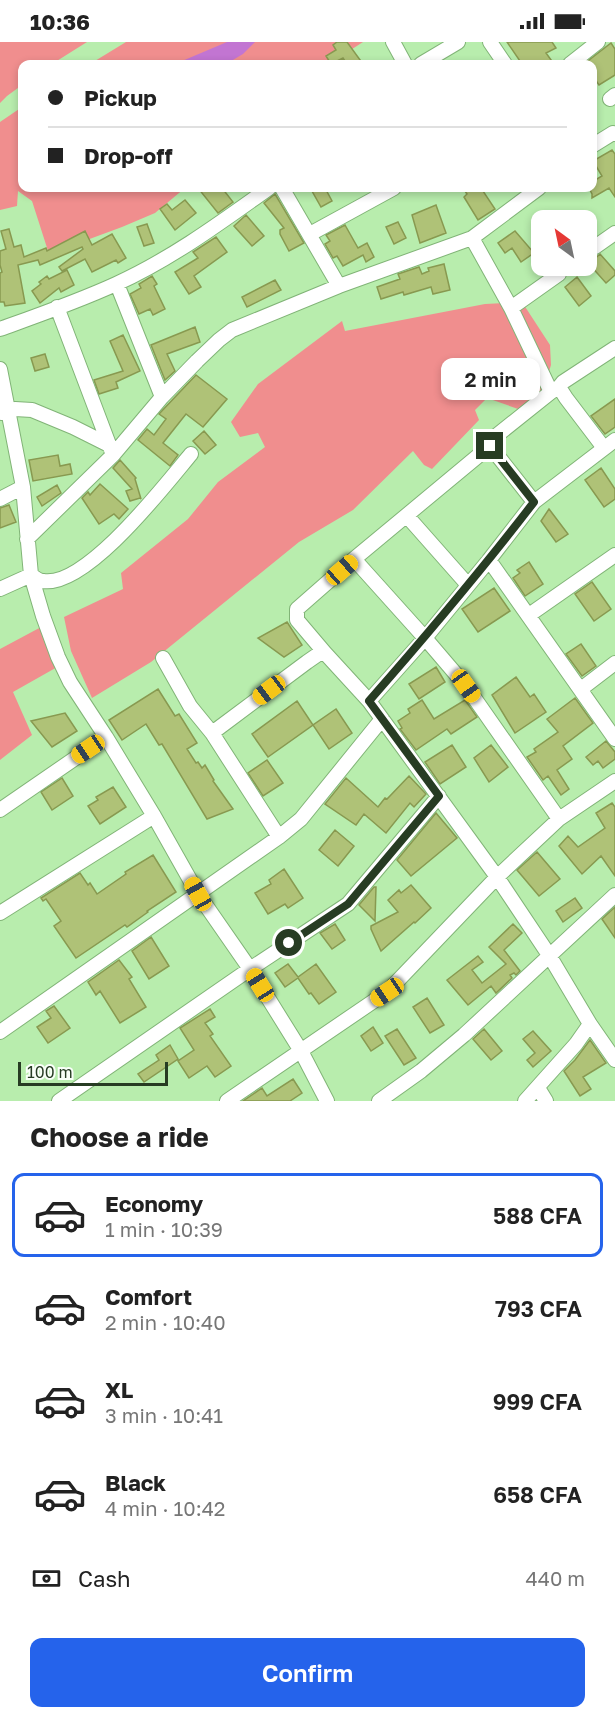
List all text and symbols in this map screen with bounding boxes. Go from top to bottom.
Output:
text: 10:36 [30,8,90,35]
text: Pickup [84,84,157,111]
text: Drop-off [84,142,173,169]
north arrow [531,210,597,276]
map controls [531,210,597,276]
callout: 2 min [440,359,540,401]
text: 2 min [465,367,517,391]
route end [476,432,503,459]
car [323,551,361,589]
car [448,666,484,706]
car [249,672,289,708]
car [68,731,108,767]
car [181,874,215,914]
route start [275,929,302,956]
car [243,965,277,1005]
car [367,974,407,1010]
scale bar [18,1059,168,1086]
text: 100 m [27,1062,73,1082]
text: Choose a ride [30,1121,209,1153]
icon: car [33,1188,87,1242]
text: Economy [105,1190,203,1217]
text: 588 CFA [493,1202,582,1229]
text: 1 min · 10:39 [105,1217,223,1241]
icon: car [33,1281,87,1335]
text: Comfort [105,1283,192,1310]
text: 793 CFA [495,1295,582,1322]
text: 2 min · 10:40 [105,1310,226,1334]
icon: car [33,1374,87,1428]
text: XL [105,1376,133,1403]
text: 999 CFA [493,1388,582,1415]
text: 3 min · 10:41 [105,1403,223,1427]
icon: car [33,1467,87,1521]
text: Black [105,1469,166,1496]
text: 658 CFA [493,1481,582,1508]
text: 4 min · 10:42 [105,1496,225,1520]
icon: cash [30,1562,63,1595]
text: Cash [78,1565,131,1592]
text: 440 m [526,1566,585,1590]
button: Confirm [30,1638,585,1707]

